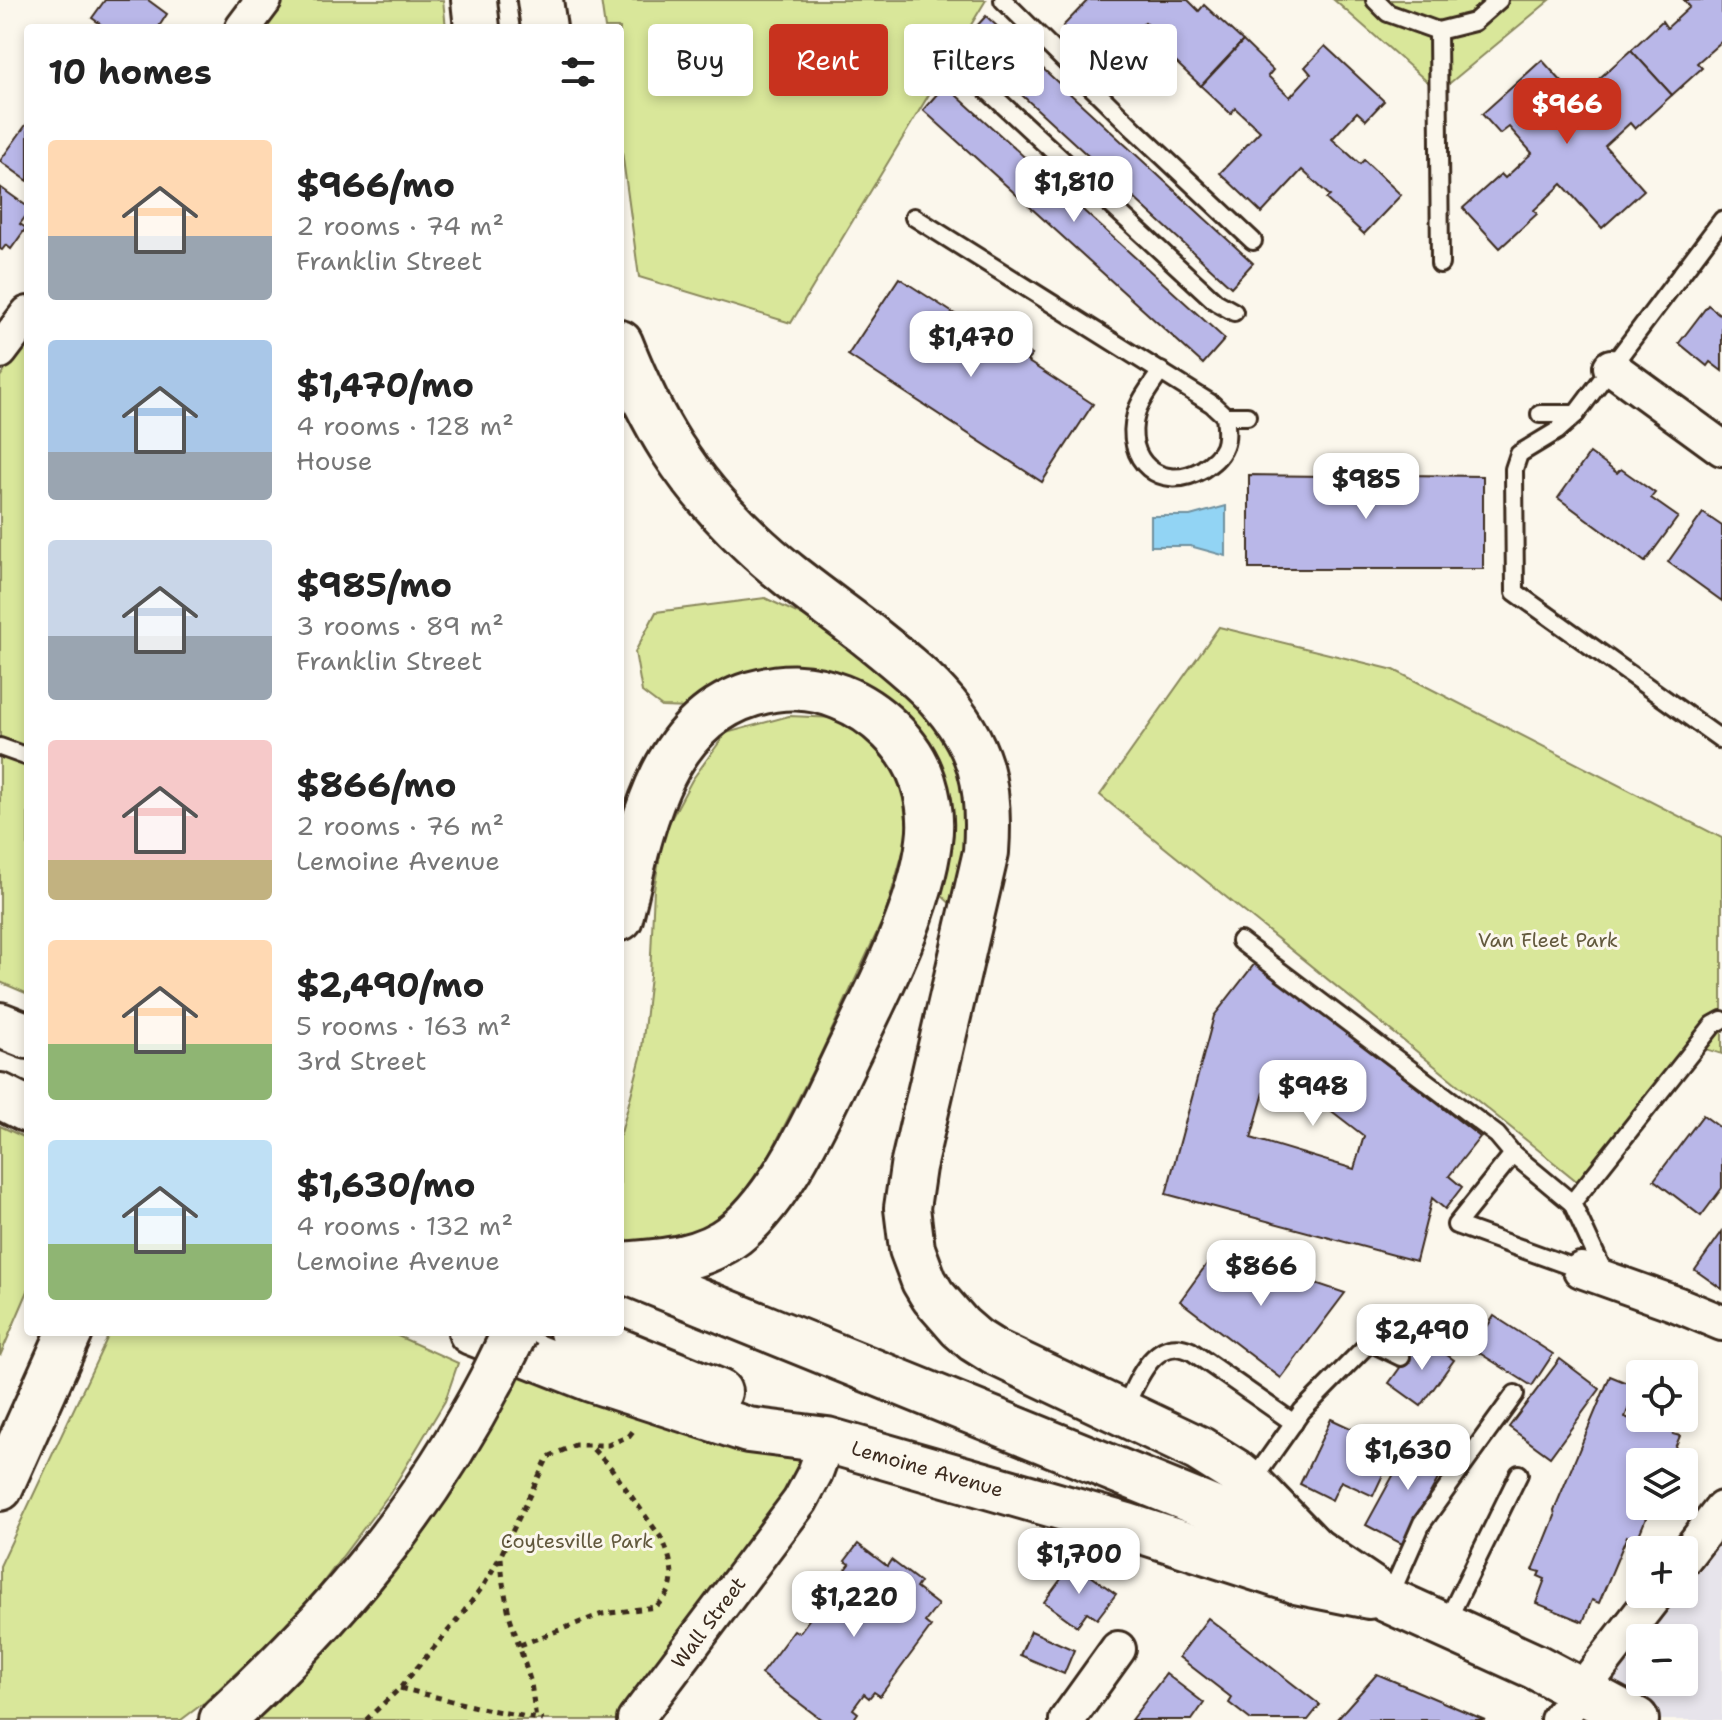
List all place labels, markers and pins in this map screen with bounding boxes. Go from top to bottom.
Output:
pin: $966 [1520,78,1614,146]
pin: $1,810 [1009,156,1139,224]
pin: $1,470 [906,311,1036,379]
pin: $985 [1319,453,1413,521]
pin: $948 [1266,1060,1360,1128]
pin: $866 [1214,1240,1308,1308]
pin: $2,490 [1357,1304,1487,1372]
pin: $1,630 [1343,1424,1473,1492]
pin: $1,700 [1014,1528,1144,1596]
pin: $1,220 [789,1571,919,1639]

